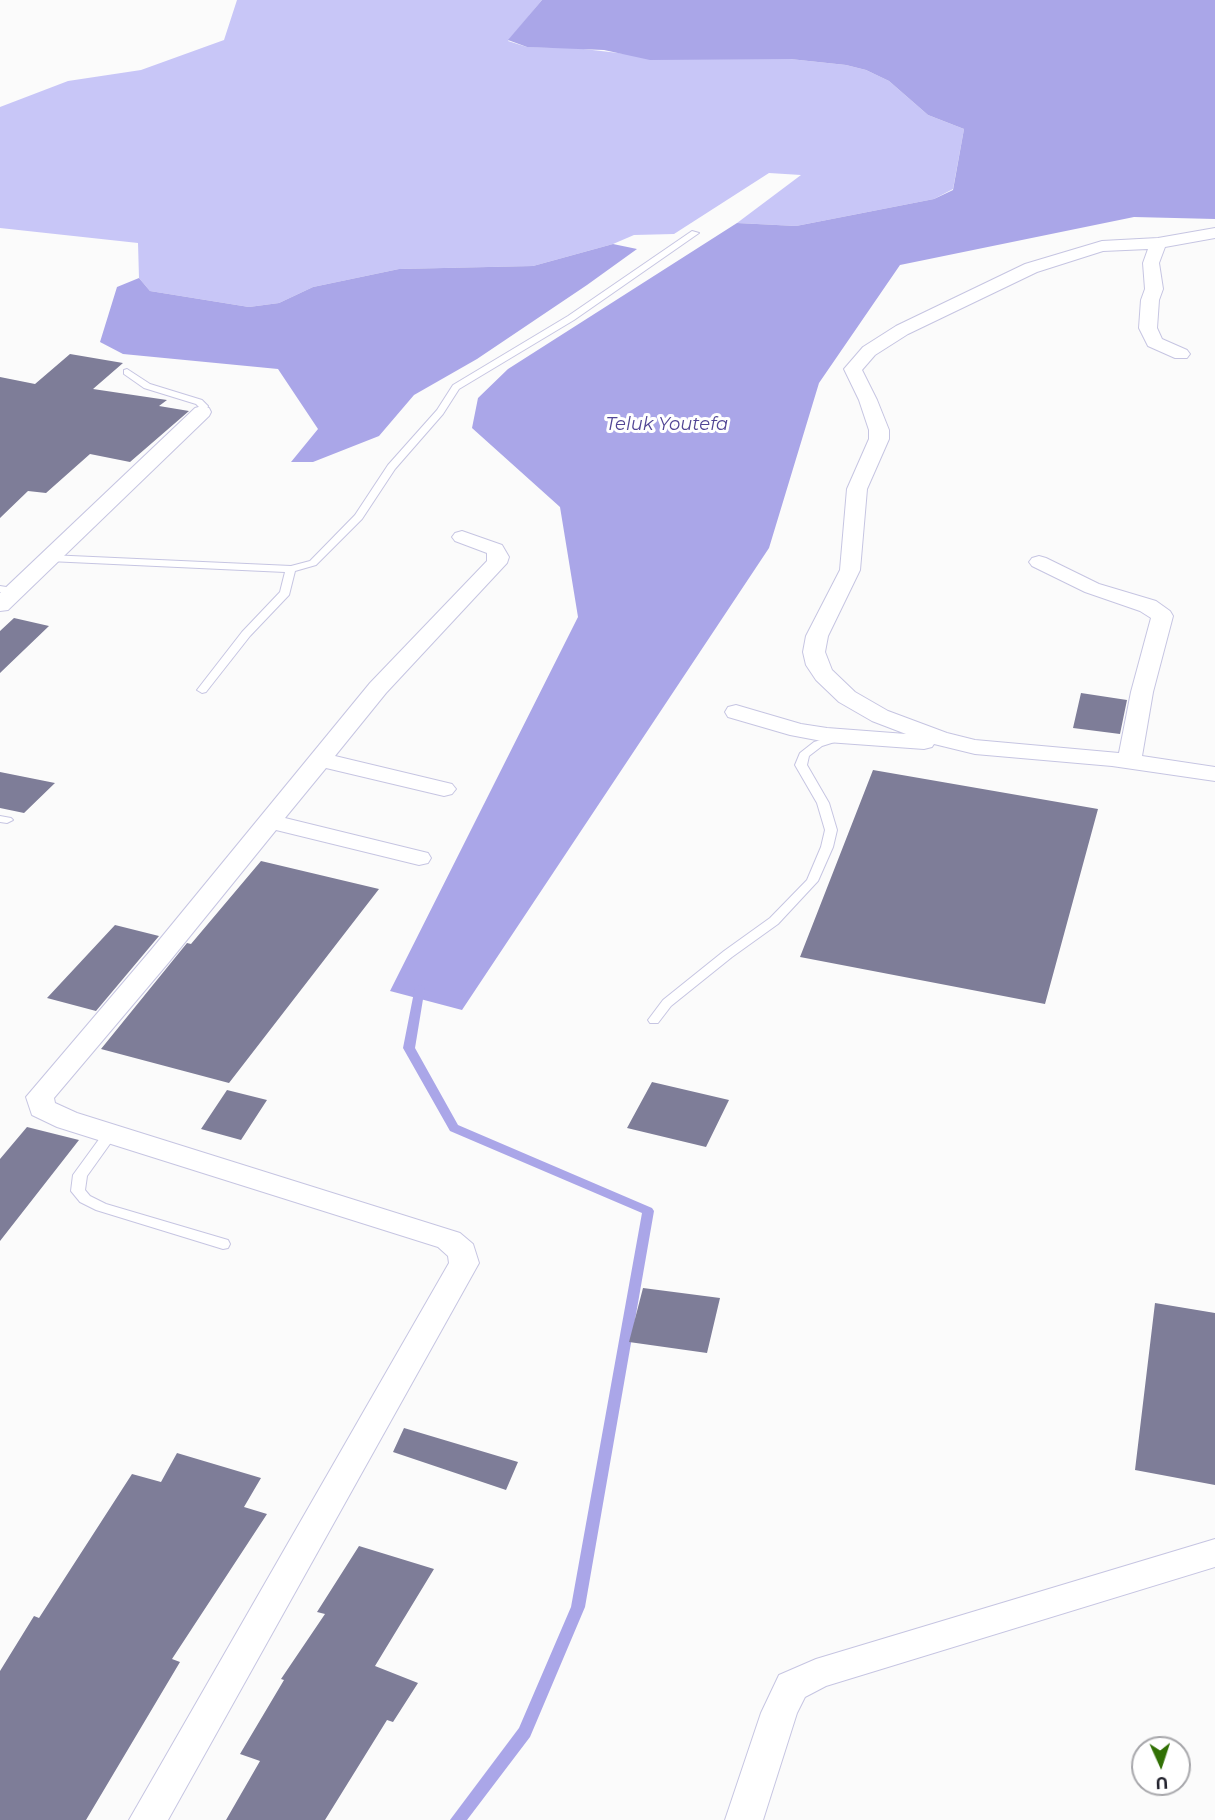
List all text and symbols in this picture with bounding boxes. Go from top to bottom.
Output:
water label: Teluk Youtefa [606,414,728,436]
north arrow [1131,1736,1191,1796]
text: U [1155,1773,1169,1792]

